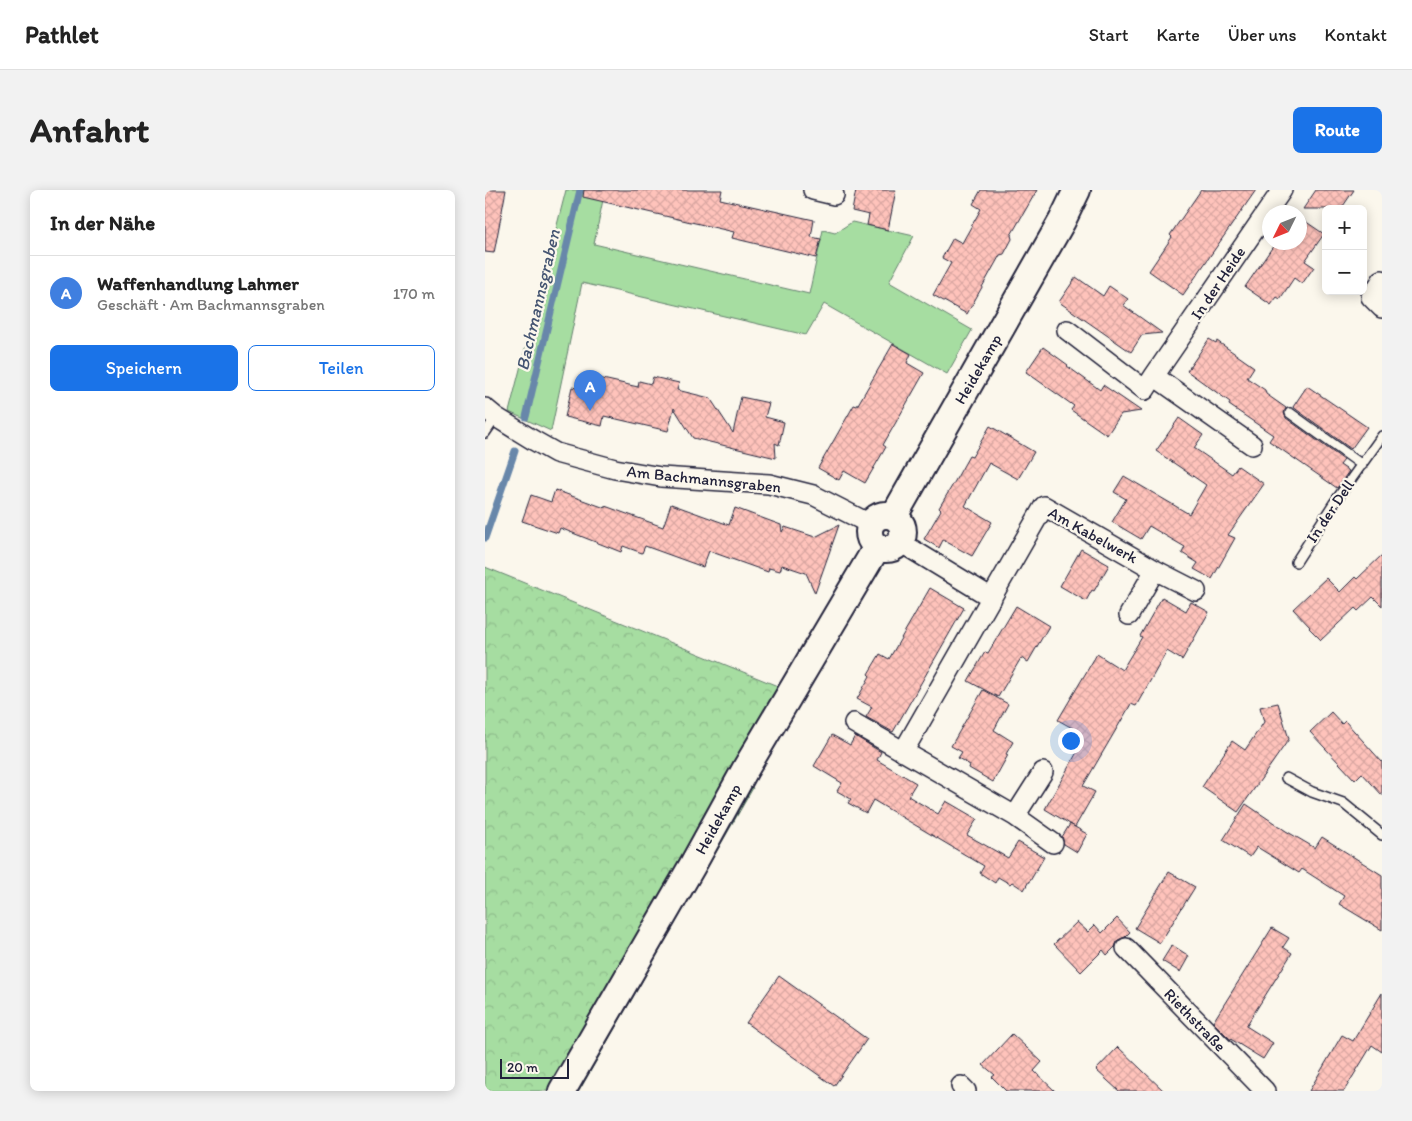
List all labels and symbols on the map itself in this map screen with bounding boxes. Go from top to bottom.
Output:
north arrow [1262,205,1307,250]
water label: Bachmannsgraben [511,227,565,373]
street label: In der Heide [1187,243,1249,323]
street label: Heidekamp [950,331,1006,407]
pin: A [574,370,606,411]
street label: Am Bachmannsgraben [626,461,783,497]
street label: In der Dell [1302,475,1358,546]
street label: Am Kabelwerk [1045,503,1142,568]
your location [1058,728,1084,754]
street label: Heidekamp [691,780,745,858]
street label: Riethstraße [1160,984,1230,1056]
scale bar [500,1056,569,1079]

